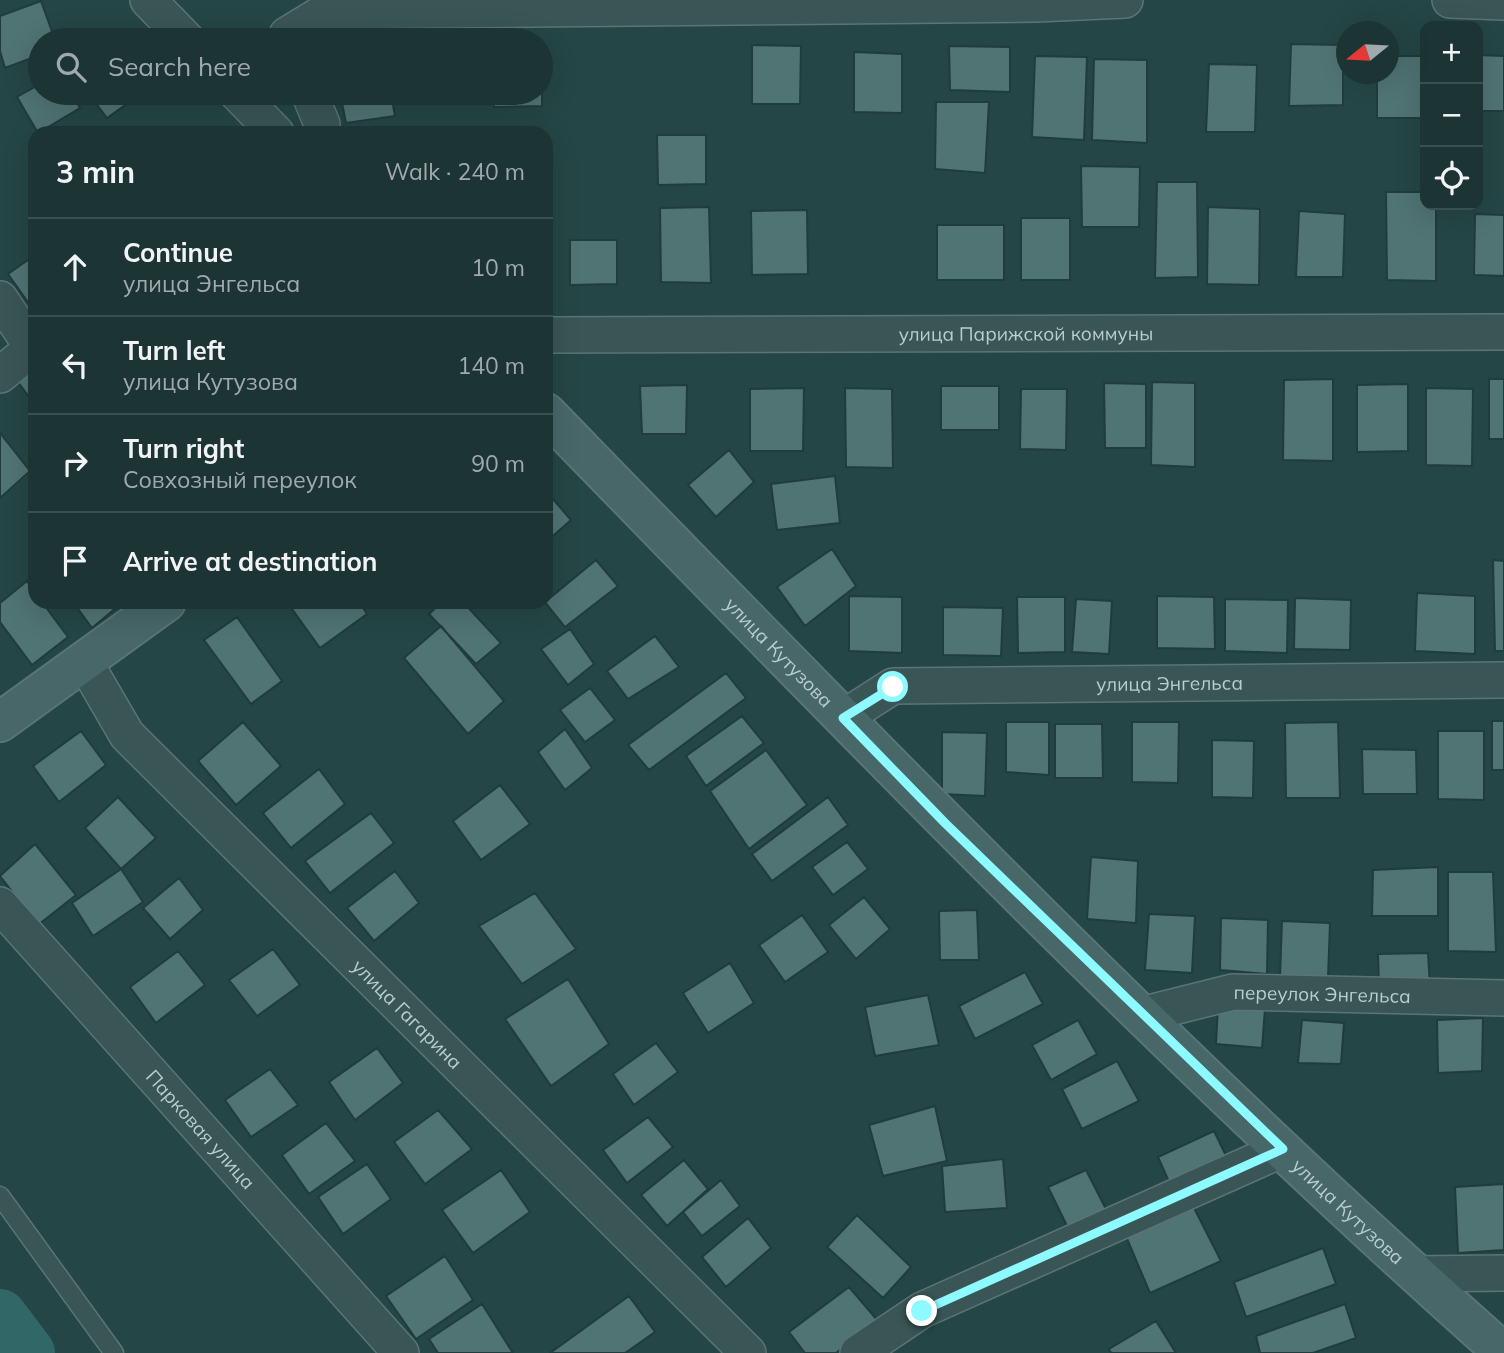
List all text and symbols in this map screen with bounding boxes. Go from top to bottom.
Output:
north arrow [1336,21,1399,84]
map controls [1420,21,1483,210]
button: + [1420,21,1483,84]
search box [28,28,553,105]
icon: search [52,48,90,86]
text: Search here [108,50,251,83]
button: − [1420,84,1483,147]
button: locate [1420,147,1483,210]
text: 3 min [56,153,135,191]
text: Walk · 240 m [385,157,525,186]
text: Continue [123,236,233,269]
icon: ahead [56,248,94,286]
text: 10 m [471,253,525,282]
text: улица Энгельса [123,269,300,298]
street label: улица Парижской коммуны [899,321,1153,346]
text: Turn left [123,334,225,367]
icon: left [56,346,94,384]
text: 140 m [457,351,525,380]
text: улица Кутузова [123,367,298,396]
text: Turn right [123,432,244,465]
icon: right [56,444,94,482]
text: 90 m [471,449,525,478]
text: Совхозный переулок [123,465,357,494]
icon: arrive [56,542,94,580]
text: Arrive at destination [123,545,378,578]
street label: улица Кутузова [720,592,838,712]
route start [877,671,908,702]
street label: улица Энгельса [1096,671,1243,696]
street label: улица Гагарина [347,954,467,1074]
street label: переулок Энгельса [1233,980,1411,1008]
street label: Парковая улица [141,1065,260,1194]
street label: улица Кутузова [1287,1153,1409,1269]
route end [906,1295,937,1326]

